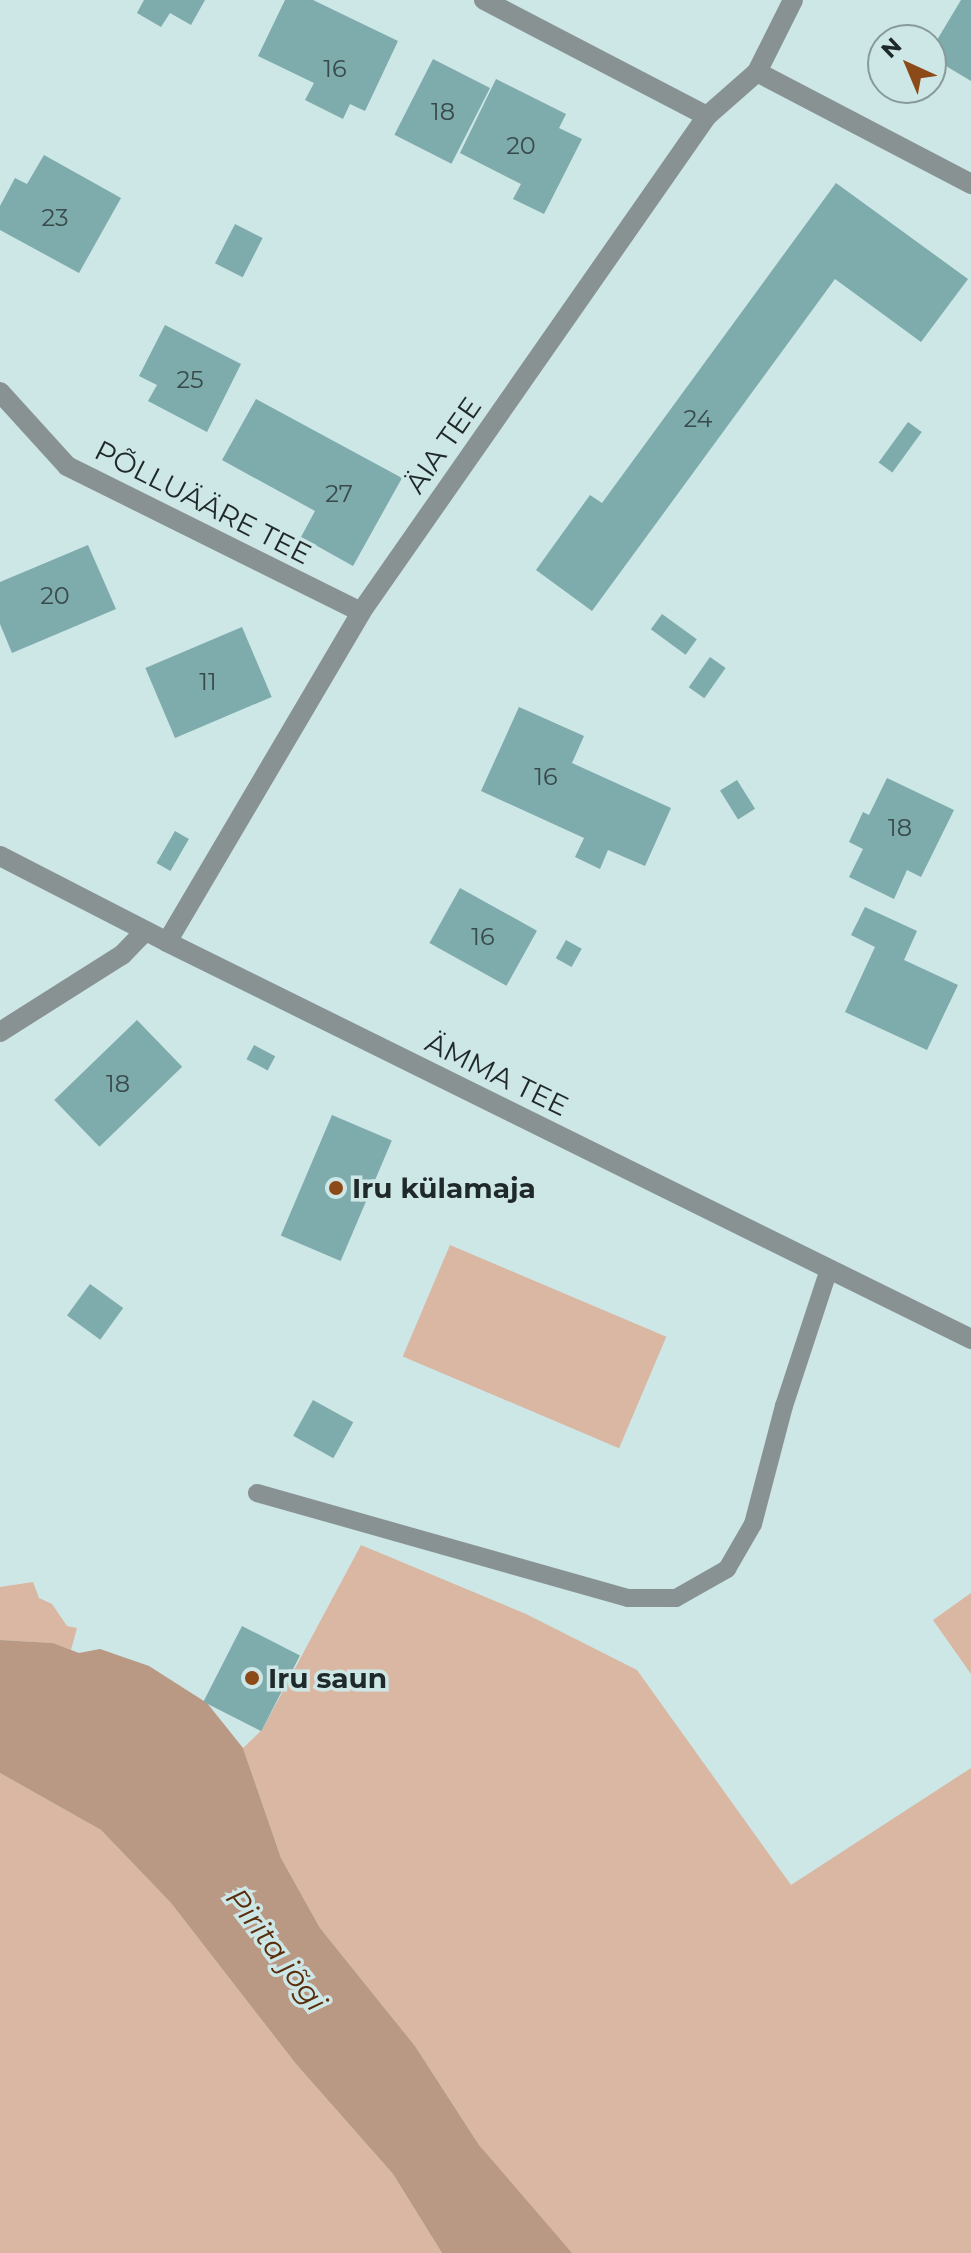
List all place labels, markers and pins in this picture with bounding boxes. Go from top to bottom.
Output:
place label: Iru külamaja [352,1171,536,1205]
marker: Iru külamaja [327,1179,345,1197]
place label: Iru saun [268,1661,387,1695]
marker: Iru saun [243,1669,261,1687]

